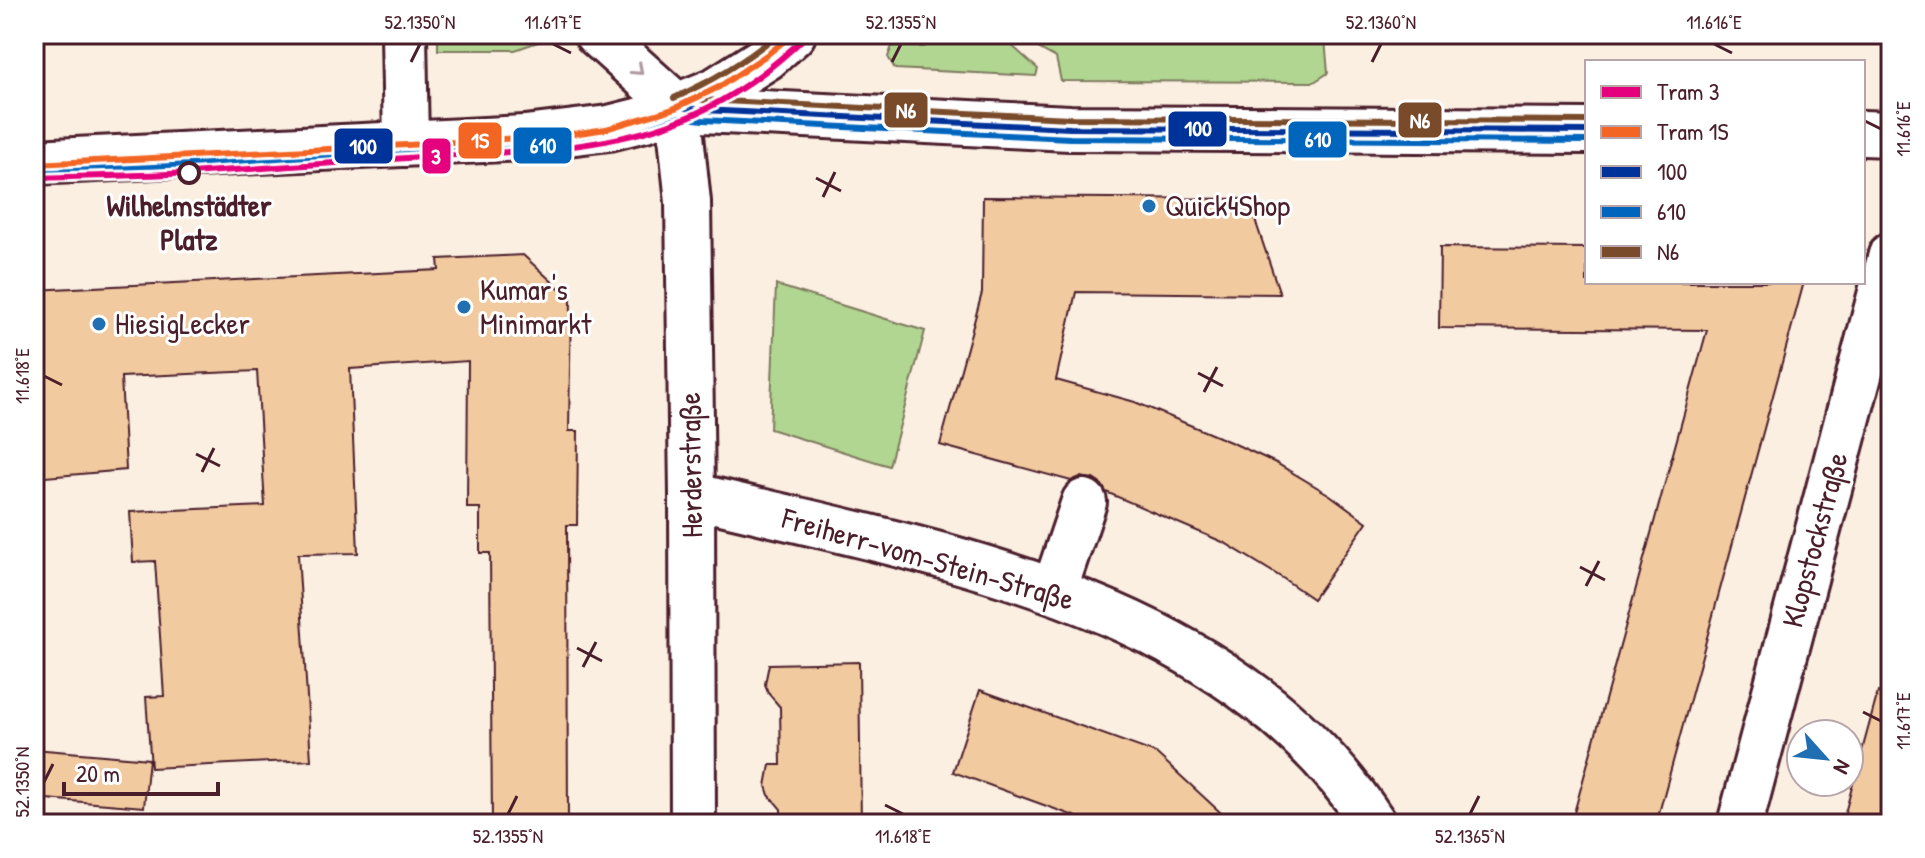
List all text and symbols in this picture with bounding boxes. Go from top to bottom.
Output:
text: 52.1350°N [384,8,456,35]
text: 11.617°E [524,8,582,35]
text: 52.1355°N [866,8,936,35]
text: 52.1360°N [1346,8,1416,35]
text: 11.616°E [1686,8,1742,35]
legend [1585,60,1865,284]
one-way arrow [629,61,643,75]
text: Tram 3 [1657,75,1719,107]
line badge: N6 [883,91,929,129]
text: N6 [896,95,916,125]
line badge: N6 [1397,101,1443,139]
text: 11.616°E [1889,101,1916,157]
text: N6 [1410,105,1430,135]
line badge: 100 [1167,110,1228,148]
text: 100 [1184,113,1212,143]
text: Tram 1S [1657,115,1728,147]
line badge: 610 [1287,120,1348,159]
line badge: 1S [457,121,503,160]
text: 610 [1305,124,1331,154]
text: 1S [471,125,490,155]
line badge: 610 [512,126,573,165]
line badge: 100 [333,127,394,165]
text: 610 [530,130,556,160]
text: 100 [349,131,377,161]
line badge: 3 [421,137,452,175]
text: 3 [431,141,441,171]
text: 100 [1657,155,1687,187]
marker: Wilhelmstädter Platz [178,162,200,184]
place label: Wilhelmstädter Platz [106,185,272,259]
place label: Quick4Shop [1165,185,1290,225]
text: 610 [1657,195,1686,227]
marker: Quick4Shop [1140,197,1158,215]
text: N6 [1657,235,1679,267]
place label: Kumar's Minimarkt [480,269,592,343]
marker: Kumar's Minimarkt [455,298,473,316]
place label: HiesigLecker [115,303,250,343]
marker: HiesigLecker [90,315,108,333]
text: 11.618°E [8,348,35,404]
street label: Herderstraße [669,392,711,538]
street label: Klopstockstraße [1771,448,1857,632]
street label: Freiherr-vom-Stein-Straße [777,497,1079,619]
text: 11.617°E [1889,692,1916,750]
north arrow [1785,718,1865,798]
text: 52.1350°N [8,746,35,818]
scale bar [64,746,218,796]
text: N [1827,755,1859,779]
text: 20 m [76,757,120,789]
text: 52.1355°N [473,822,543,849]
text: 11.618°E [875,822,931,849]
text: 52.1365°N [1435,822,1505,849]

